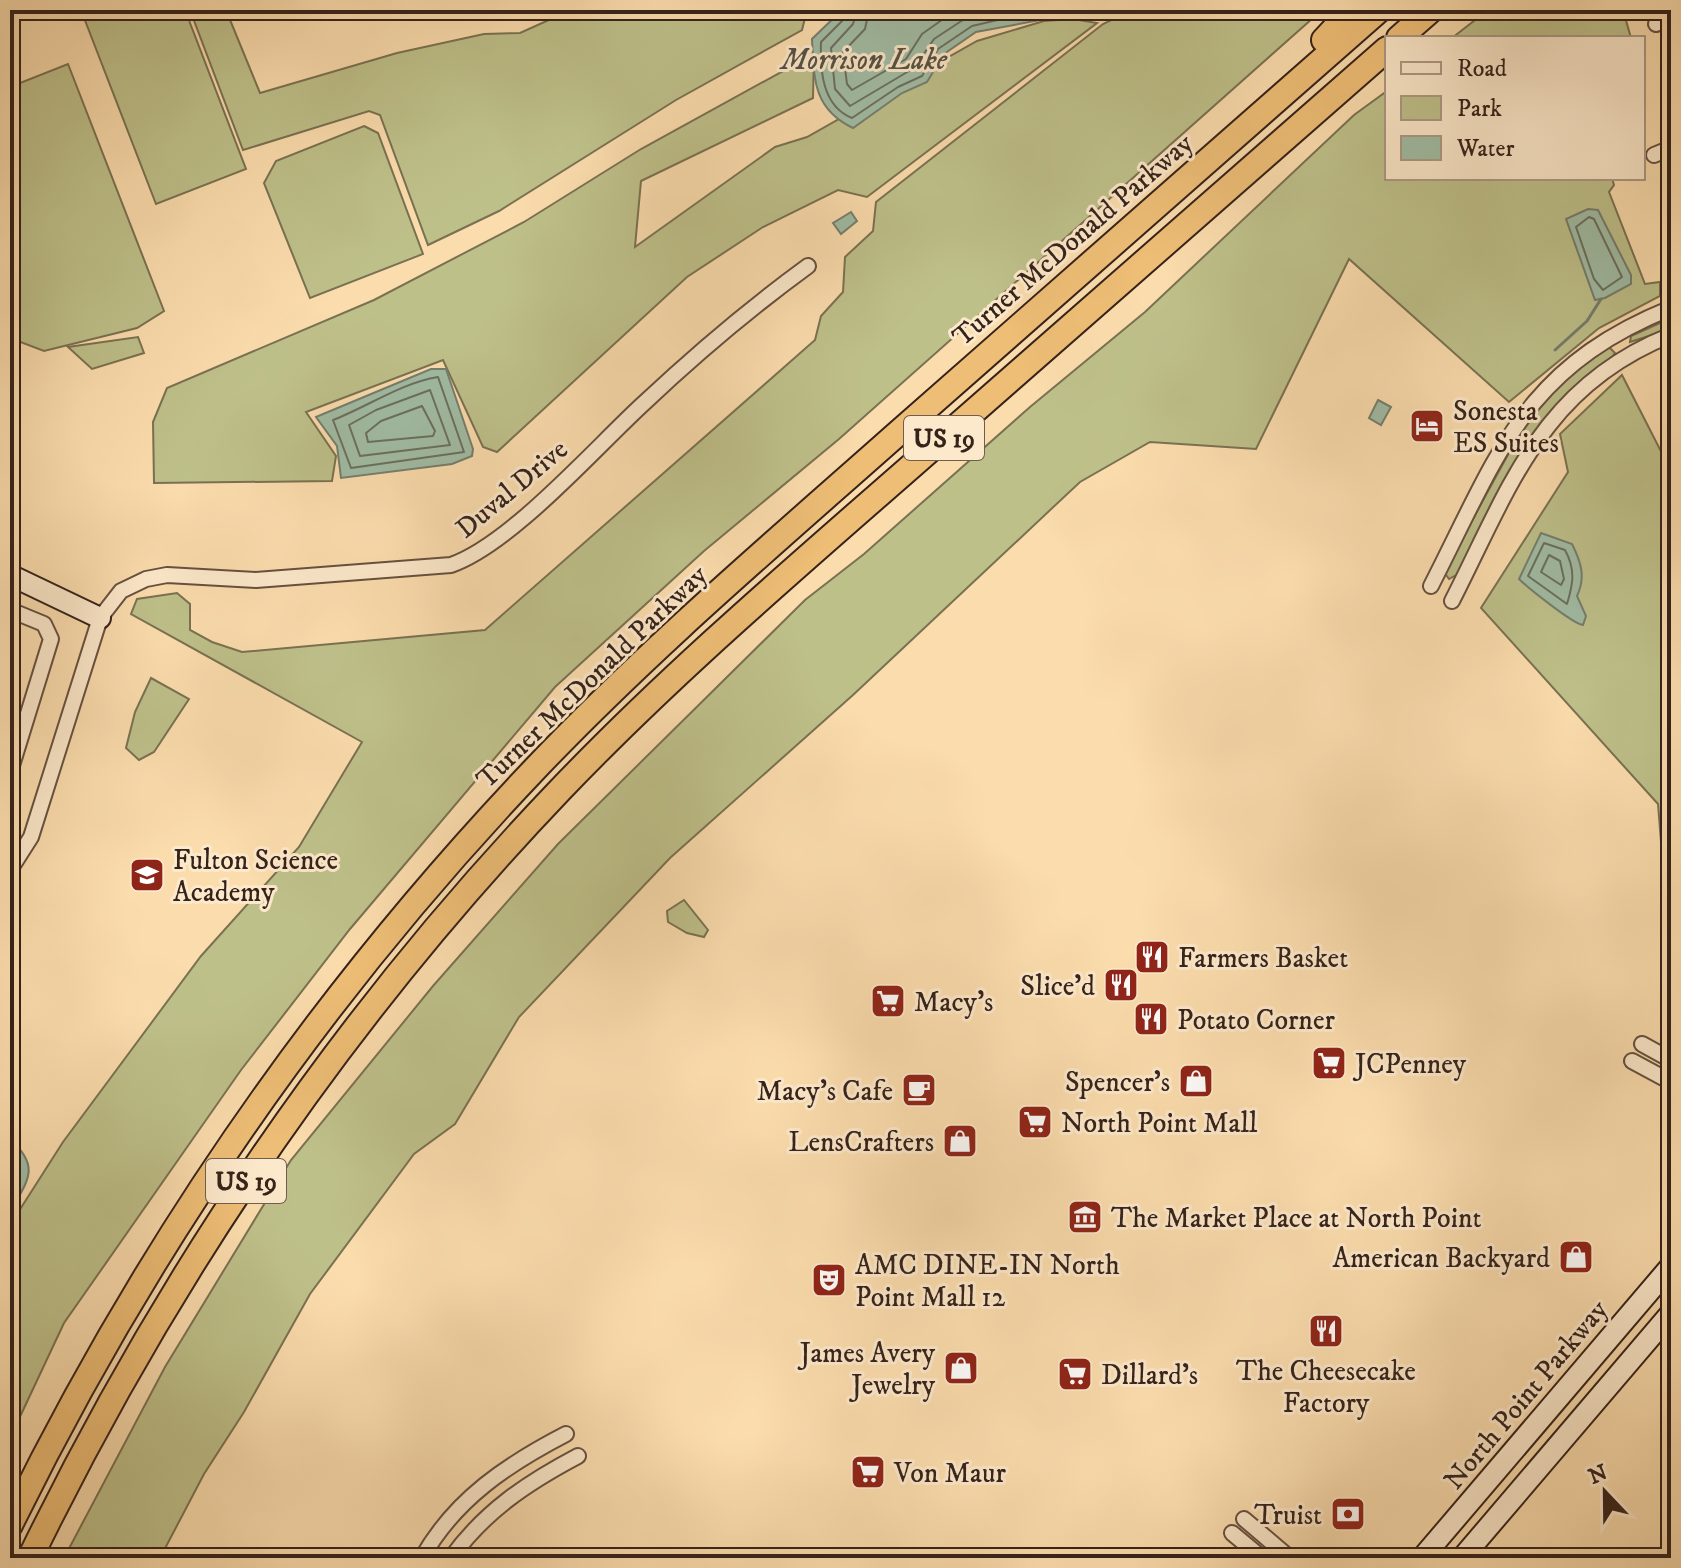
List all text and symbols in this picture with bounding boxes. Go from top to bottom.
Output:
legend [1385,36,1645,180]
water label: Morrison Lake [779,42,948,79]
text: Road [1457,54,1507,84]
text: Park [1457,94,1502,124]
street label: Turner McDonald Parkway [945,126,1201,354]
text: Water [1456,134,1514,164]
place label: Sonesta ES Suites [1453,394,1559,461]
hotel icon: Sonesta ES Suites [1408,407,1446,445]
road number: US 19 [904,416,984,460]
street label: Duval Drive [449,432,575,546]
street label: Turner McDonald Parkway [469,557,715,796]
place label: Fulton Science Academy [173,843,338,910]
school or university icon: Fulton Science Academy [128,856,166,894]
restaurant icon: Farmers Basket [1133,938,1171,976]
place label: Farmers Basket [1178,941,1348,976]
restaurant icon: Slice'd [1102,966,1140,1004]
place label: Slice'd [1020,969,1095,1004]
supermarket icon: Macy's [869,982,907,1020]
place label: Macy's [914,985,993,1020]
restaurant icon: Potato Corner [1132,1000,1170,1038]
place label: Potato Corner [1177,1003,1335,1038]
supermarket icon: JCPenney [1310,1044,1348,1082]
place label: JCPenney [1352,1047,1467,1082]
shop icon: Spencer's [1177,1062,1215,1100]
place label: Spencer's [1065,1065,1170,1100]
cafe icon: Macy's Cafe [900,1071,938,1109]
place label: Macy's Cafe [757,1074,893,1109]
supermarket icon: North Point Mall [1016,1103,1054,1141]
place label: North Point Mall [1061,1106,1258,1141]
shop icon: LensCrafters [941,1122,979,1160]
place label: LensCrafters [788,1125,934,1160]
road number: US 19 [206,1159,286,1203]
museum icon: The Market Place at North Point [1066,1198,1104,1236]
place label: The Market Place at North Point [1111,1201,1481,1236]
shop icon: American Backyard [1557,1238,1595,1276]
place label: American Backyard [1332,1241,1550,1276]
place label: AMC DINE-IN North Point Mall 12 [855,1248,1120,1315]
theatre icon: AMC DINE-IN North Point Mall 12 [810,1261,848,1299]
street label: North Point Parkway [1436,1292,1614,1496]
restaurant icon: The Cheesecake Factory [1307,1312,1345,1350]
place label: James Avery Jewelry [797,1336,936,1403]
shop icon: James Avery Jewelry [942,1349,980,1387]
place label: The Cheesecake Factory [1236,1354,1416,1421]
supermarket icon: Dillard's [1056,1355,1094,1393]
place label: Dillard's [1101,1358,1198,1393]
north arrow [1565,1452,1645,1532]
supermarket icon: Von Maur [849,1453,887,1491]
place label: Von Maur [893,1456,1006,1491]
bank icon: Truist [1329,1495,1367,1533]
place label: Truist [1254,1498,1322,1533]

